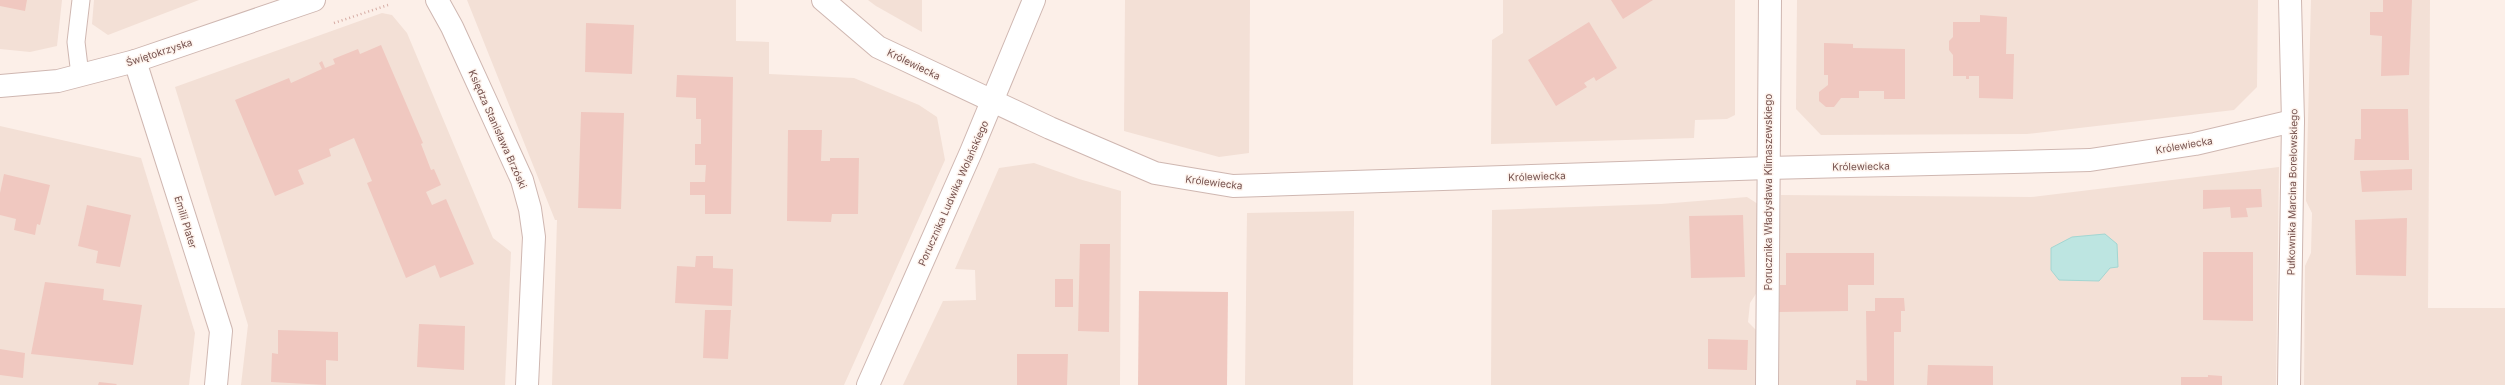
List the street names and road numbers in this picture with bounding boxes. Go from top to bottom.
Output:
street label: Świętokrzyska [124,35,194,68]
street label: Królewiecka [885,46,943,82]
street label: Księdza Stanisława Brzóski [466,68,530,190]
street label: Porucznika Władysława Klimaszewskiego [1762,94,1774,290]
street label: Pułkownika Marcina Borelowskiego [2285,109,2299,275]
street label: Porucznika Ludwika Wolańskiego [915,118,991,268]
street label: Królewiecka [2155,134,2213,156]
street label: Królewiecka [1832,159,1890,173]
street label: Królewiecka [1508,169,1566,183]
street label: Królewiecka [1185,173,1243,191]
street label: Emilii Plater [172,194,200,250]

